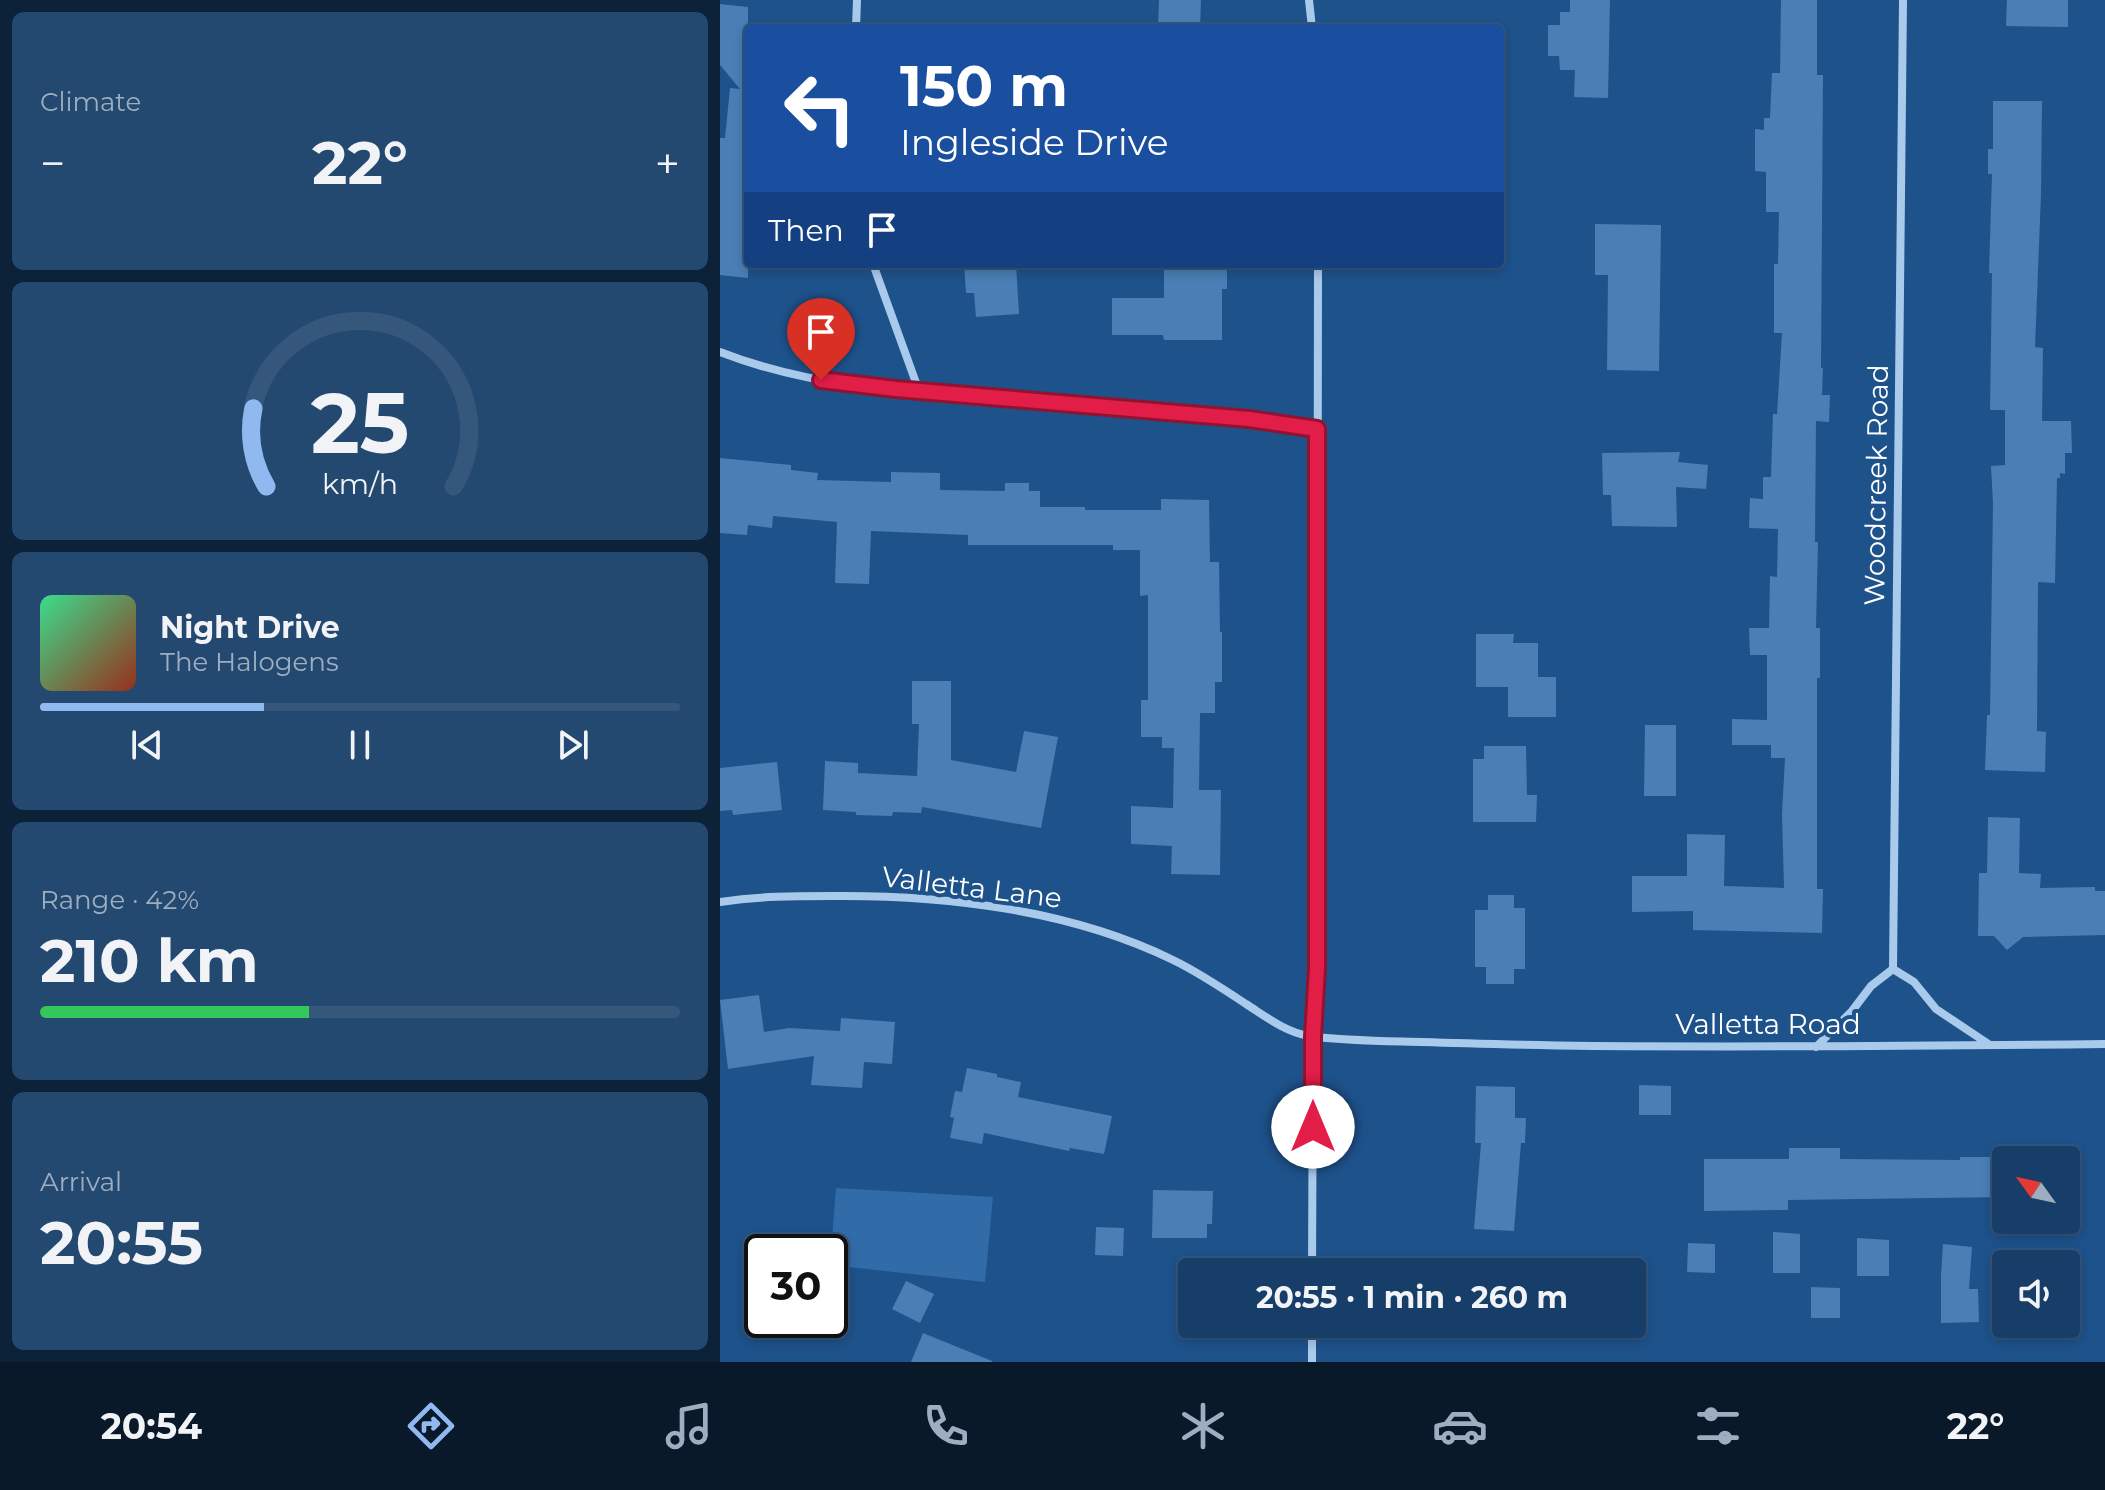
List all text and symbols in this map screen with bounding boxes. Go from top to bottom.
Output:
text: 150 m [900,52,1068,120]
icon: left [768,56,872,160]
text: Climate [40,86,141,118]
text: Ingleside Drive [900,120,1168,164]
text: 22° [312,126,408,199]
text: − [40,136,65,190]
text: + [655,136,680,190]
icon: arrive [860,208,904,252]
text: Then [768,212,844,249]
pin [787,298,855,380]
icon: arrive [799,310,843,354]
street label: Woodcreek Road [1857,364,1895,606]
text: 25 [311,372,409,474]
text: km/h [322,466,398,501]
text: Night Drive [160,609,340,646]
text: The Halogens [160,646,339,678]
icon: previous [125,723,169,767]
icon: pause [338,723,382,767]
icon: next [551,723,595,767]
street label: Valletta Lane [880,859,1064,915]
text: Range · 42% [40,884,199,916]
text: 210 km [40,924,259,997]
street label: Valletta Road [1675,1007,1861,1041]
position arrow [1271,1085,1355,1169]
north arrow [1992,1146,2080,1234]
map controls [1992,1146,2080,1338]
text: Arrival [40,1166,122,1198]
text: 20:55 [40,1206,203,1279]
speed limit sign: 30 [744,1234,848,1338]
button: sound [1992,1250,2080,1338]
text: 20:55 · 1 min · 260 m [1256,1279,1568,1316]
icon: directions [403,1398,459,1454]
icon: music [661,1398,717,1454]
icon: phone [918,1398,974,1454]
icon: climate [1175,1398,1231,1454]
icon: car [1432,1398,1488,1454]
icon: filters [1690,1398,1746,1454]
text: 20:54 [101,1404,202,1448]
text: 22° [1947,1404,2004,1448]

